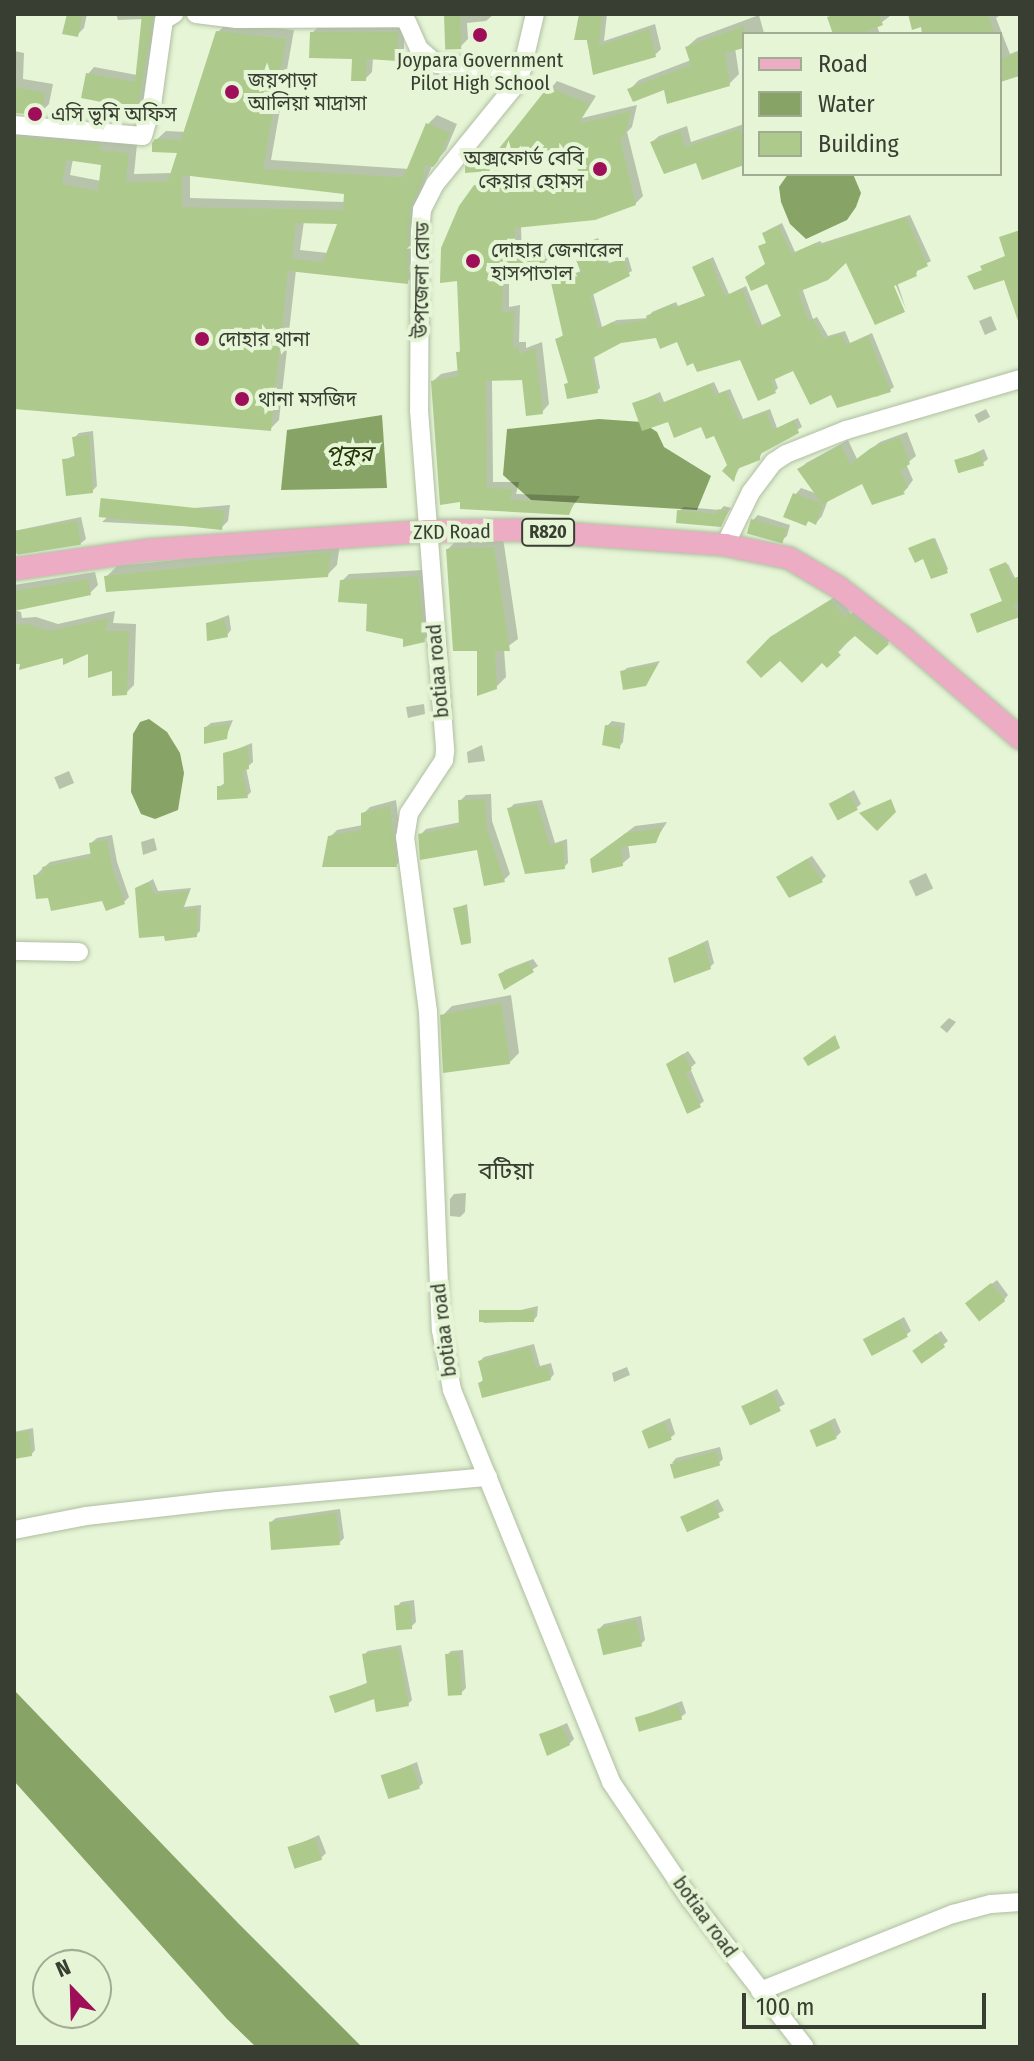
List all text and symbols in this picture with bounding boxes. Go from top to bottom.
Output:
marker: Joypara Government Pilot High School [471,26,489,44]
legend [742,32,1002,176]
place label: Joypara Government Pilot High School [397,48,563,95]
text: Road [818,50,868,78]
place label: জয়পাড়া আলিয়া মাদ্রাসা [248,68,367,115]
marker: জয়পাড়া আলিয়া মাদ্রাসা [223,83,241,101]
text: Water [818,90,875,118]
place label: এসি ভূমি অফিস [51,102,177,126]
marker: এসি ভূমি অফিস [26,105,44,123]
text: Building [818,130,899,158]
place label: অক্সফোর্ড বেবি কেয়ার হোমস [464,146,584,193]
marker: অক্সফোর্ড বেবি কেয়ার হোমস [591,160,609,178]
street label: উপজেলা রোড [409,222,435,338]
place label: দোহার জেনারেল হাসপাতাল [491,238,623,285]
marker: দোহার জেনারেল হাসপাতাল [462,250,484,272]
place label: দোহার থানা [218,327,310,351]
marker: দোহার থানা [193,330,211,348]
place label: থানা মসজিদ [258,387,357,411]
marker: থানা মসজিদ [233,390,251,408]
water label: পূকুর [326,441,372,467]
road number: R820 [520,518,576,546]
street label: ZKD Road [413,519,491,545]
street label: botiaa road [422,623,454,719]
district label: বটিয়া [478,1158,534,1186]
street label: botiaa road [426,1282,462,1378]
street label: botiaa road [668,1872,742,1962]
north arrow [32,1949,112,2029]
text: N [52,1953,75,1983]
scale bar [746,1977,990,2027]
text: 100 m [756,1993,814,2021]

